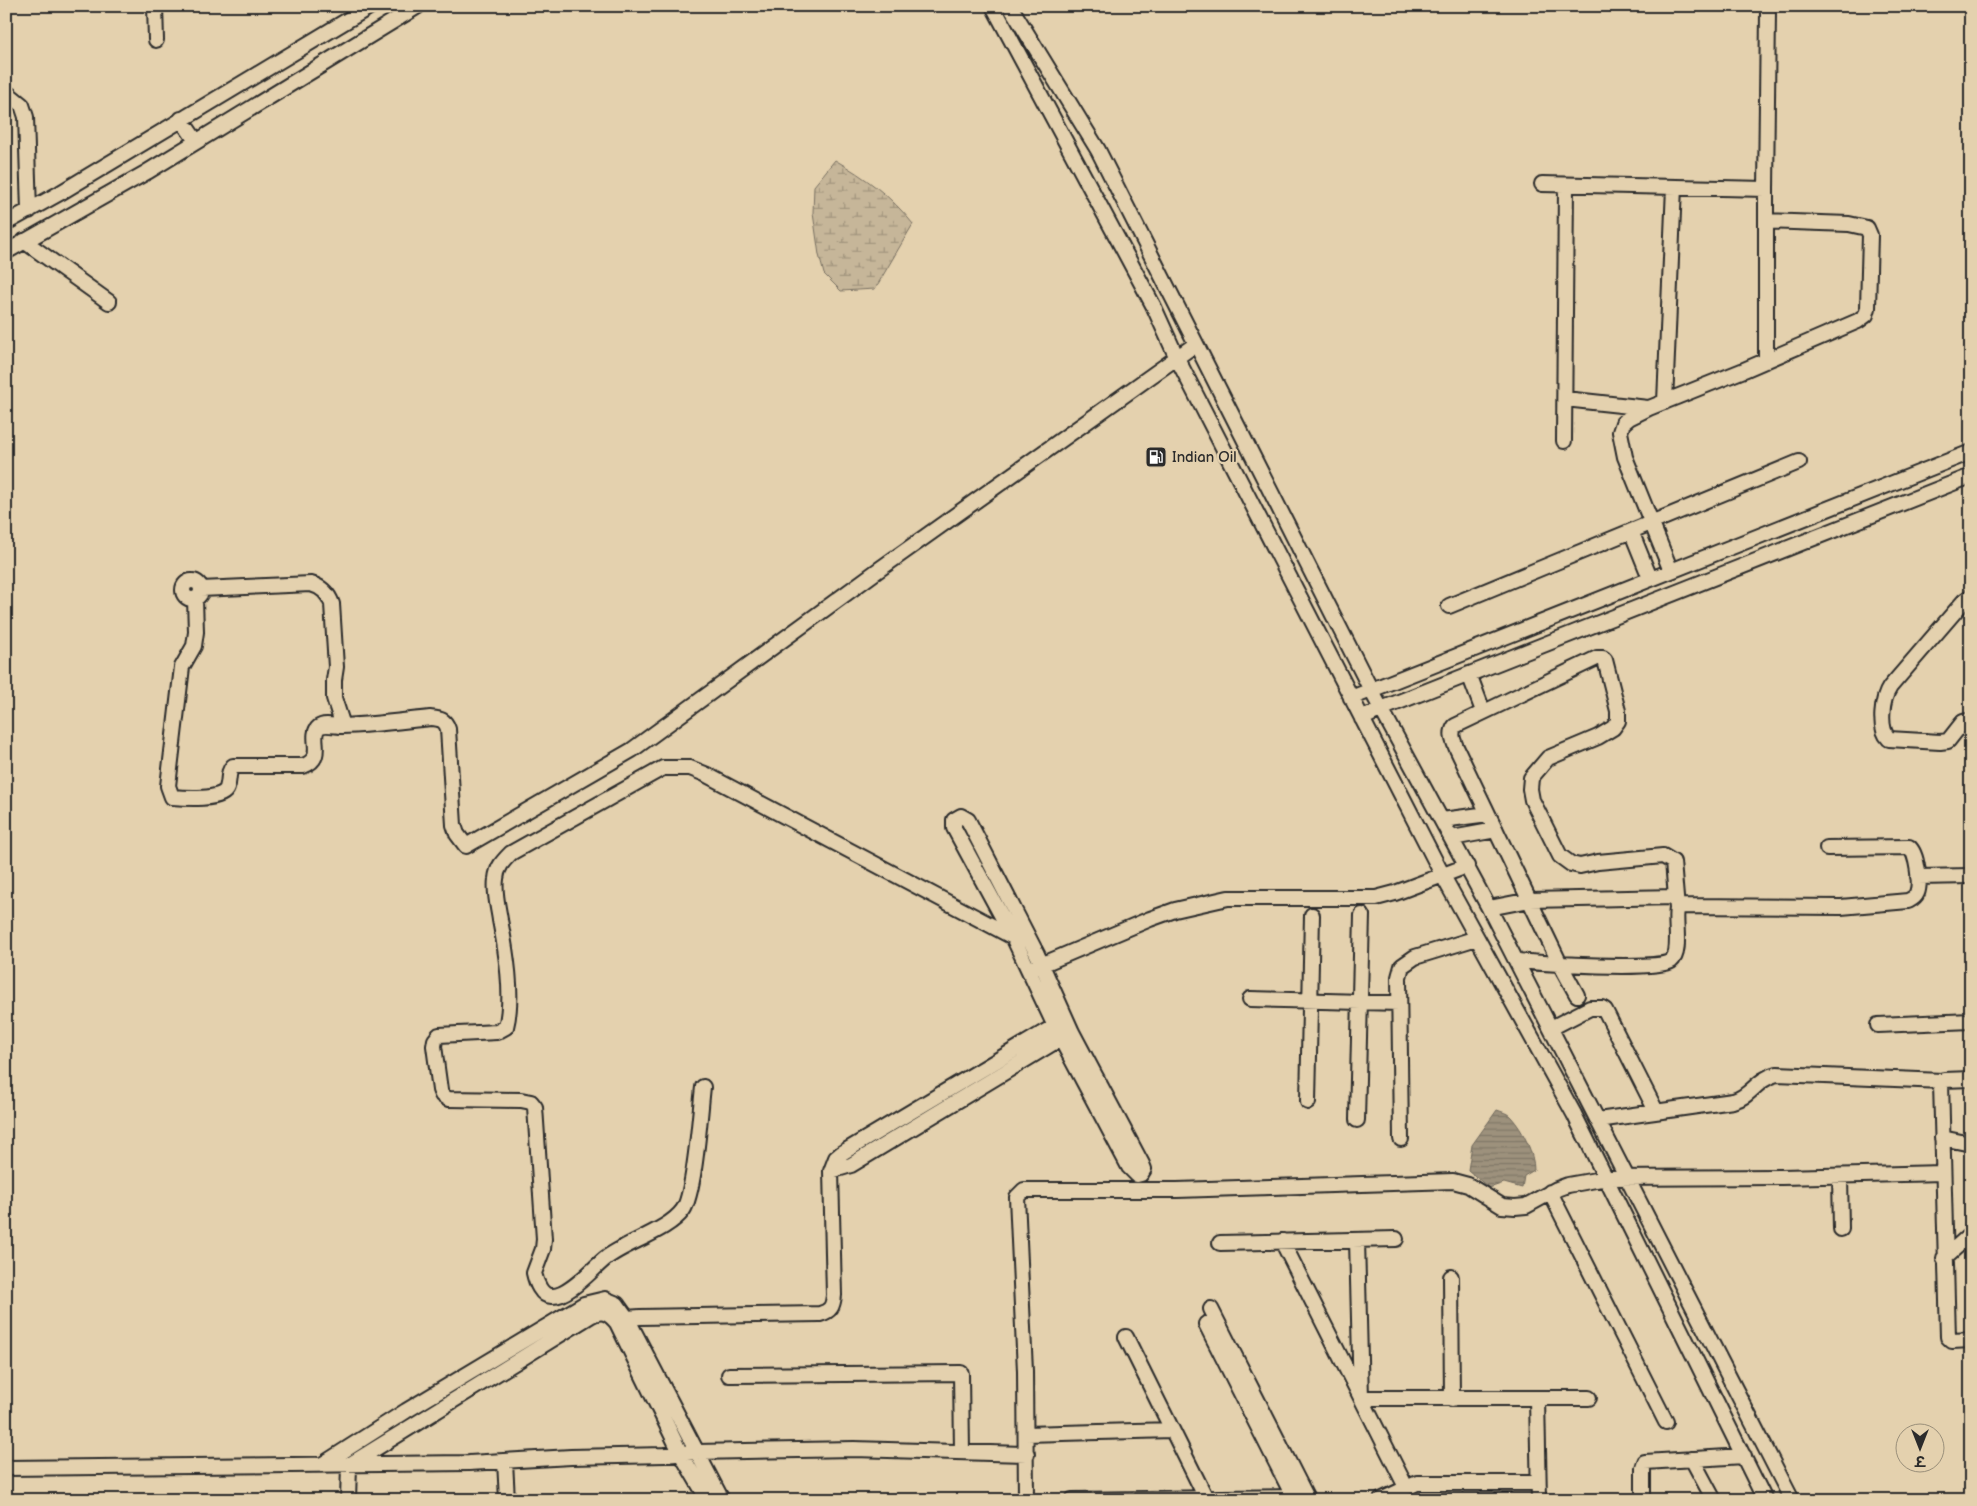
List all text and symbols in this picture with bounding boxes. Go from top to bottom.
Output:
fuel station icon: Indian Oil [1144,445,1168,469]
place label: Indian Oil [1172,448,1237,467]
north arrow [1894,1424,1944,1474]
text: उ [1914,1452,1927,1469]

